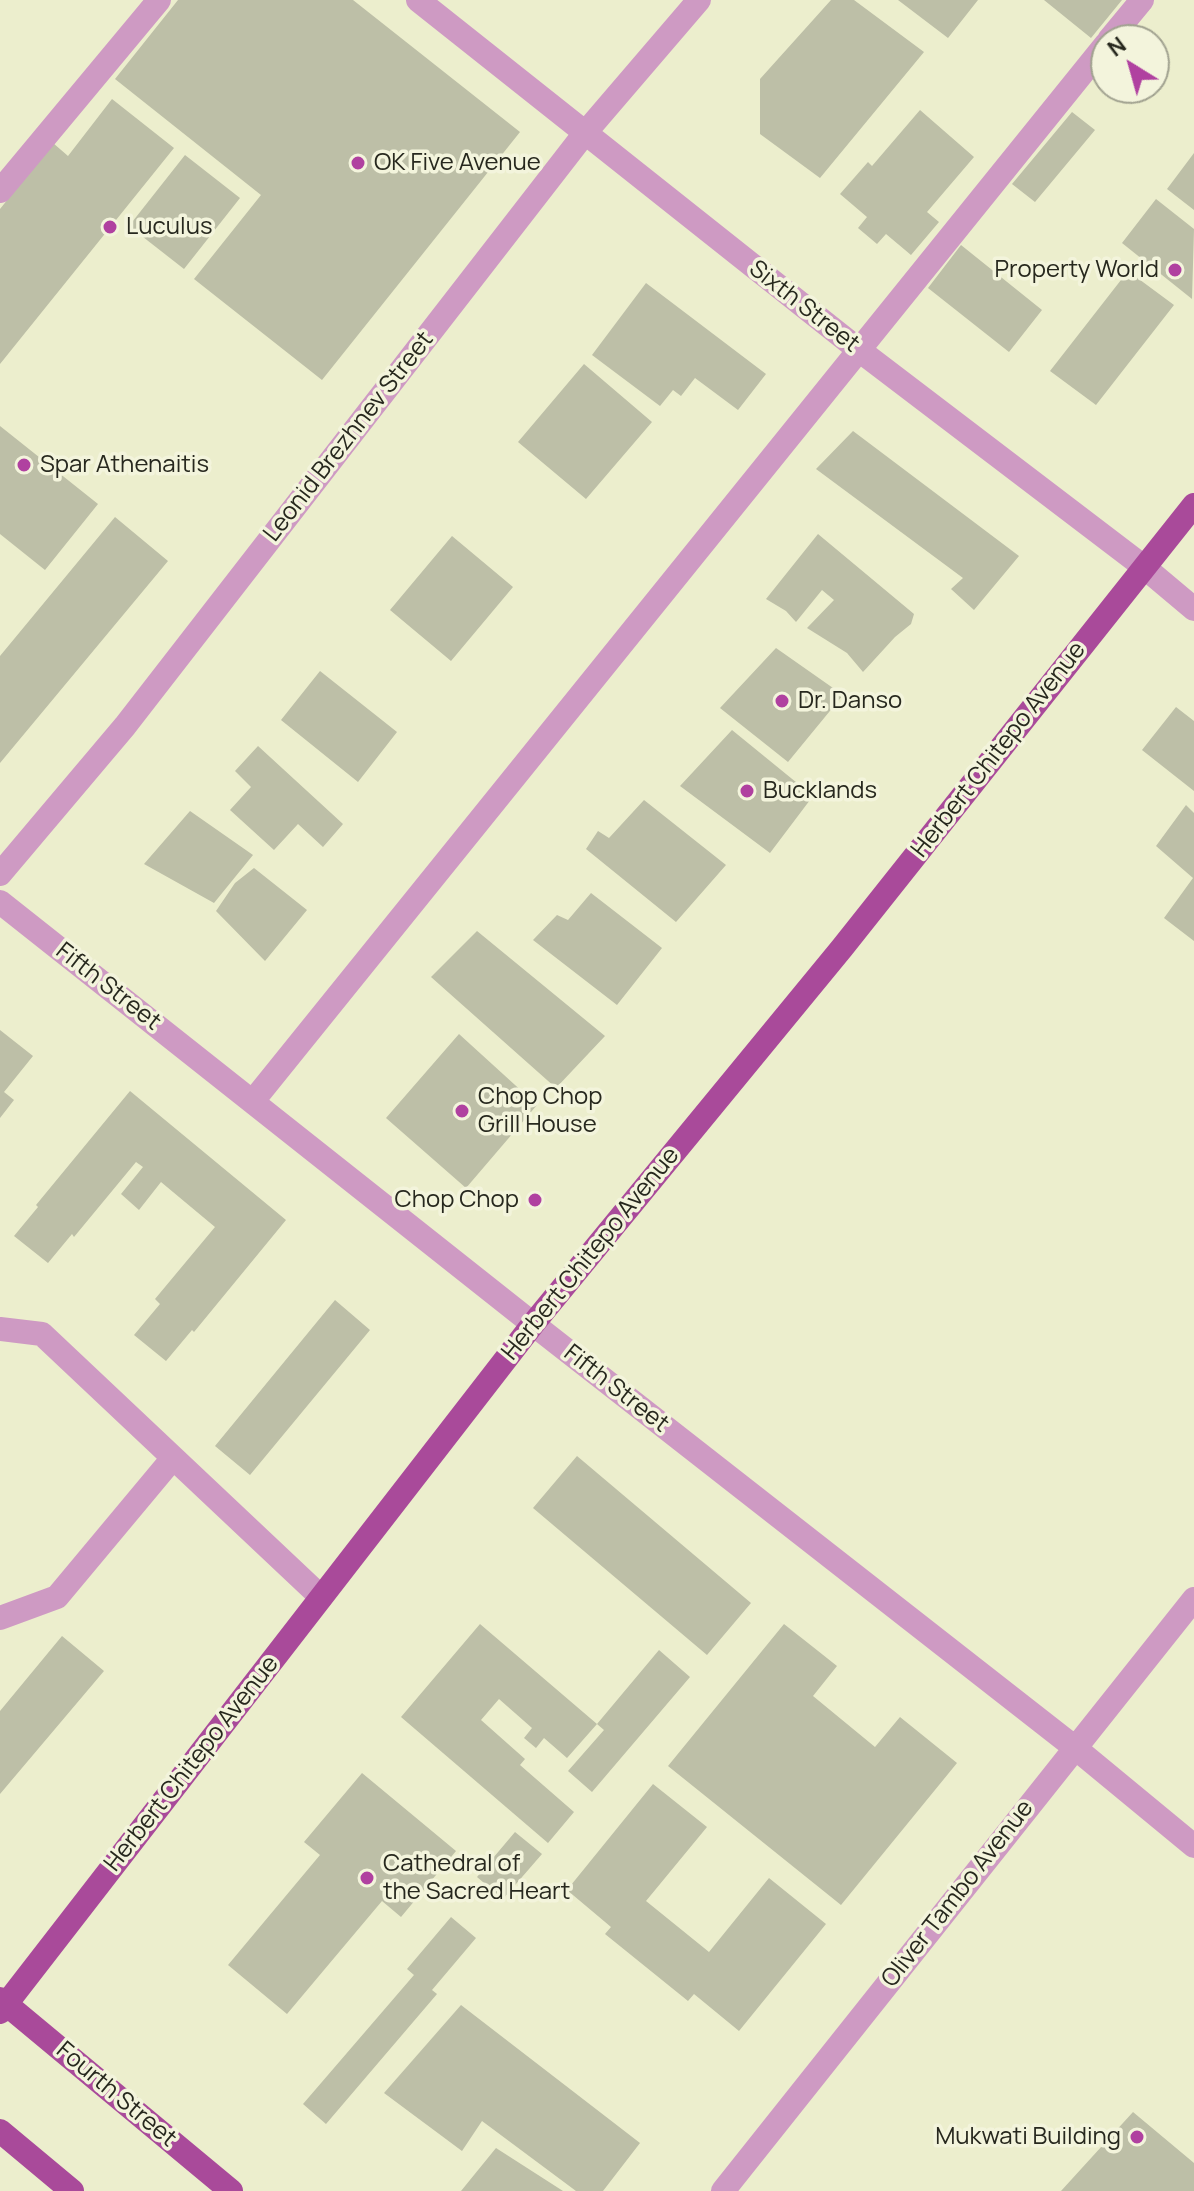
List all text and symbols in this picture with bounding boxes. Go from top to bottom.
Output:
north arrow [1090,24,1170,104]
text: N [1101,30,1132,63]
place label: OK Five Avenue [374,149,541,177]
marker: OK Five Avenue [349,154,367,172]
place label: Luculus [126,213,213,241]
marker: Luculus [101,218,119,236]
street label: Sixth Street [743,255,865,359]
place label: Property World [995,256,1159,284]
marker: Property World [1166,261,1184,279]
street label: Leonid Brezhnev Street [258,326,440,548]
place label: Spar Athenaitis [40,451,209,479]
marker: Spar Athenaitis [15,456,33,474]
street label: Herbert Chitepo Avenue [906,636,1092,864]
place label: Dr. Danso [798,687,902,715]
marker: Dr. Danso [773,692,791,710]
place label: Bucklands [763,777,877,805]
marker: Bucklands [738,782,756,800]
street label: Fifth Street [50,937,166,1037]
place label: Chop Chop Grill House [478,1083,602,1139]
marker: Chop Chop Grill House [453,1102,471,1120]
street label: Herbert Chitepo Avenue [496,1142,686,1366]
place label: Chop Chop [395,1186,519,1214]
marker: Chop Chop [526,1191,544,1209]
street label: Fifth Street [558,1339,674,1439]
street label: Herbert Chitepo Avenue [99,1650,285,1878]
street label: Oliver Tambo Avenue [876,1795,1040,1993]
place label: Cathedral of the Sacred Heart [383,1850,570,1906]
marker: Cathedral of the Sacred Heart [358,1869,376,1887]
street label: Fourth Street [50,2036,182,2154]
place label: Mukwati Building [935,2123,1121,2151]
marker: Mukwati Building [1128,2128,1146,2146]

